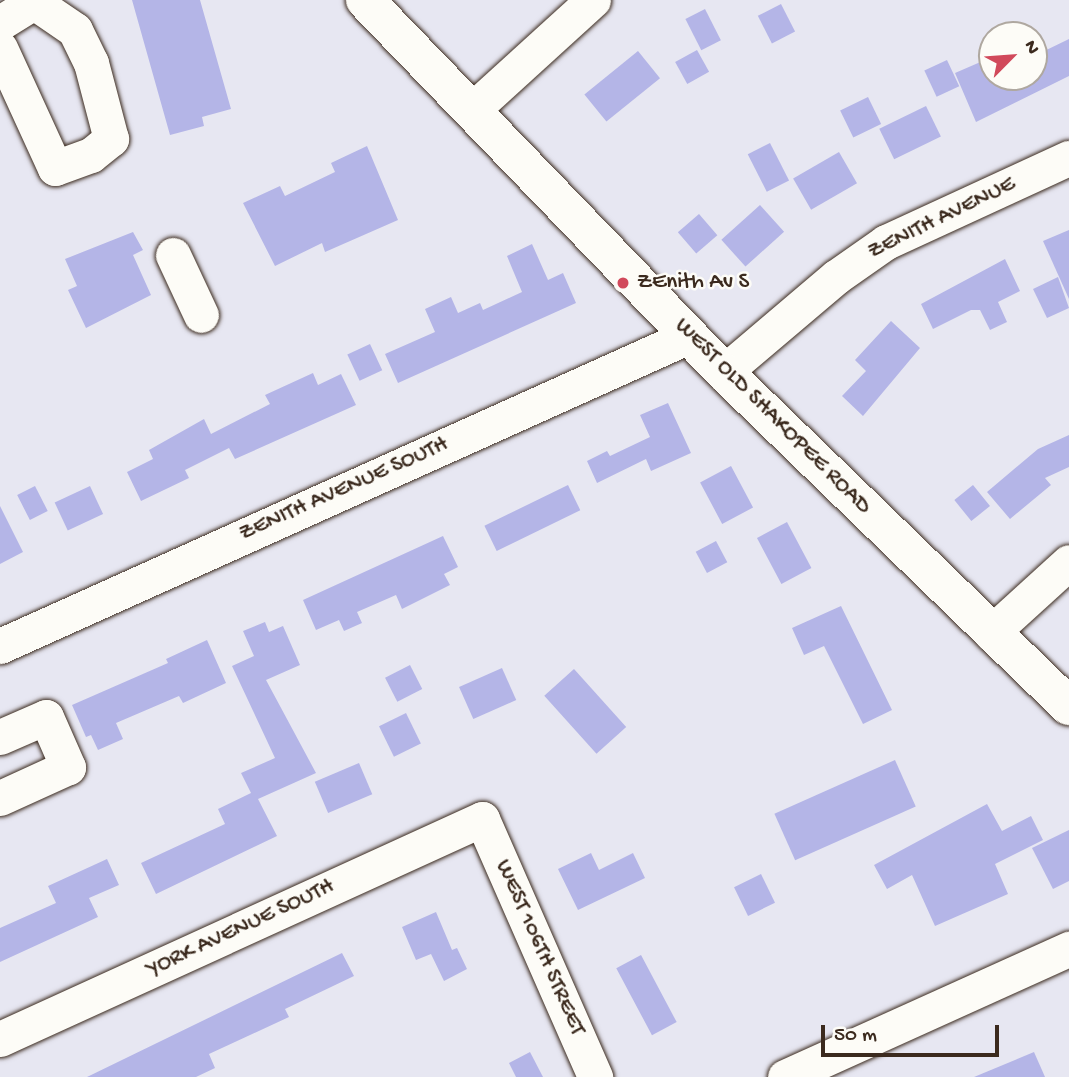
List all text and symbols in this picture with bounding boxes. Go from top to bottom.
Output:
north arrow [978,21,1048,91]
text: N [1018,37,1044,58]
street label: ZENITH AVENUE [864,171,1020,267]
place label: ZEnith Av S [637,269,749,297]
marker: ZEnith Av S [615,275,631,291]
street label: WEST OLD SHAKOPEE ROAD [668,313,876,521]
street label: ZENITH AVENUE SOUTH [235,431,453,549]
street label: WEST 106TH STREET [488,856,590,1040]
street label: YORK AVENUE SOUTH [143,874,339,984]
scale bar [824,1010,1002,1054]
text: 50 m [834,1024,877,1049]

